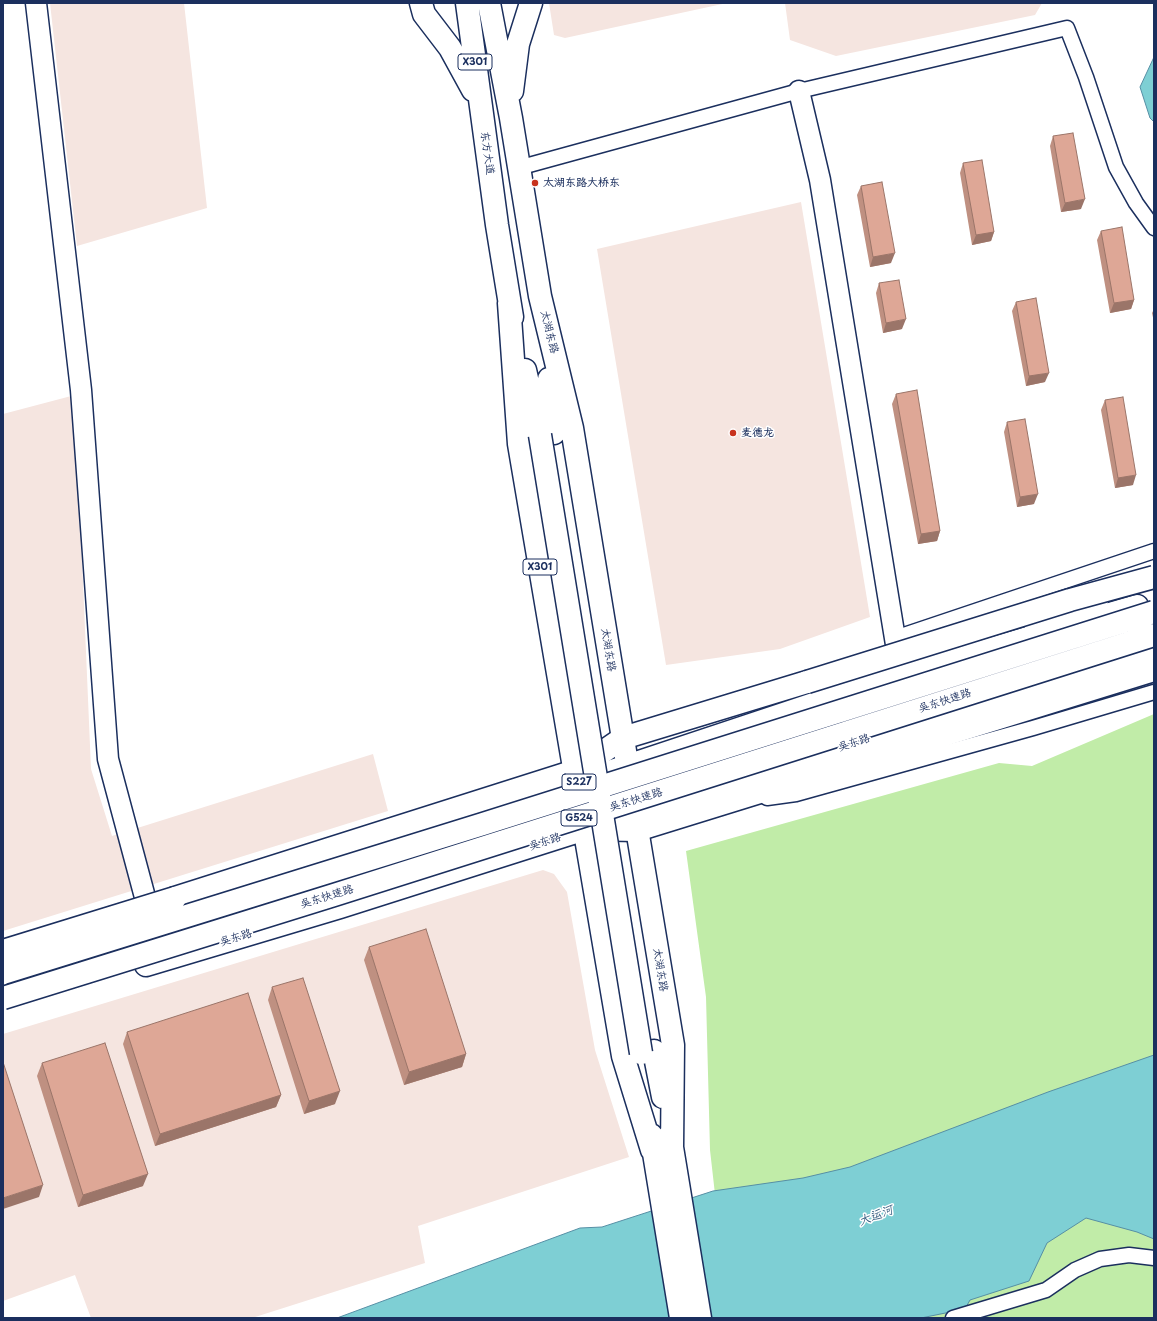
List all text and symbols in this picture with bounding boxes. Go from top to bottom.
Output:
road number: X301 [458,54,492,70]
street label: 东方大道 [477,130,497,176]
place label: 太湖东路大桥东 [543,176,620,190]
marker: 太湖东路大桥东 [530,178,540,188]
street label: 太湖东路 [537,309,561,355]
place label: 麦德龙 [741,426,774,440]
marker: 麦德龙 [728,428,738,438]
road number: X301 [523,559,557,575]
street label: 太湖东路 [598,627,618,673]
street label: 吴东快速路 [917,686,973,716]
street label: 吴东路 [836,732,872,754]
road number: S227 [562,774,596,790]
street label: 吴东快速路 [608,786,664,814]
road number: G524 [561,810,597,826]
street label: 吴东路 [527,831,563,853]
street label: 吴东快速路 [299,883,355,911]
street label: 吴东路 [218,927,254,949]
street label: 太湖东路 [650,947,670,993]
water label: 大运河 [857,1203,895,1229]

